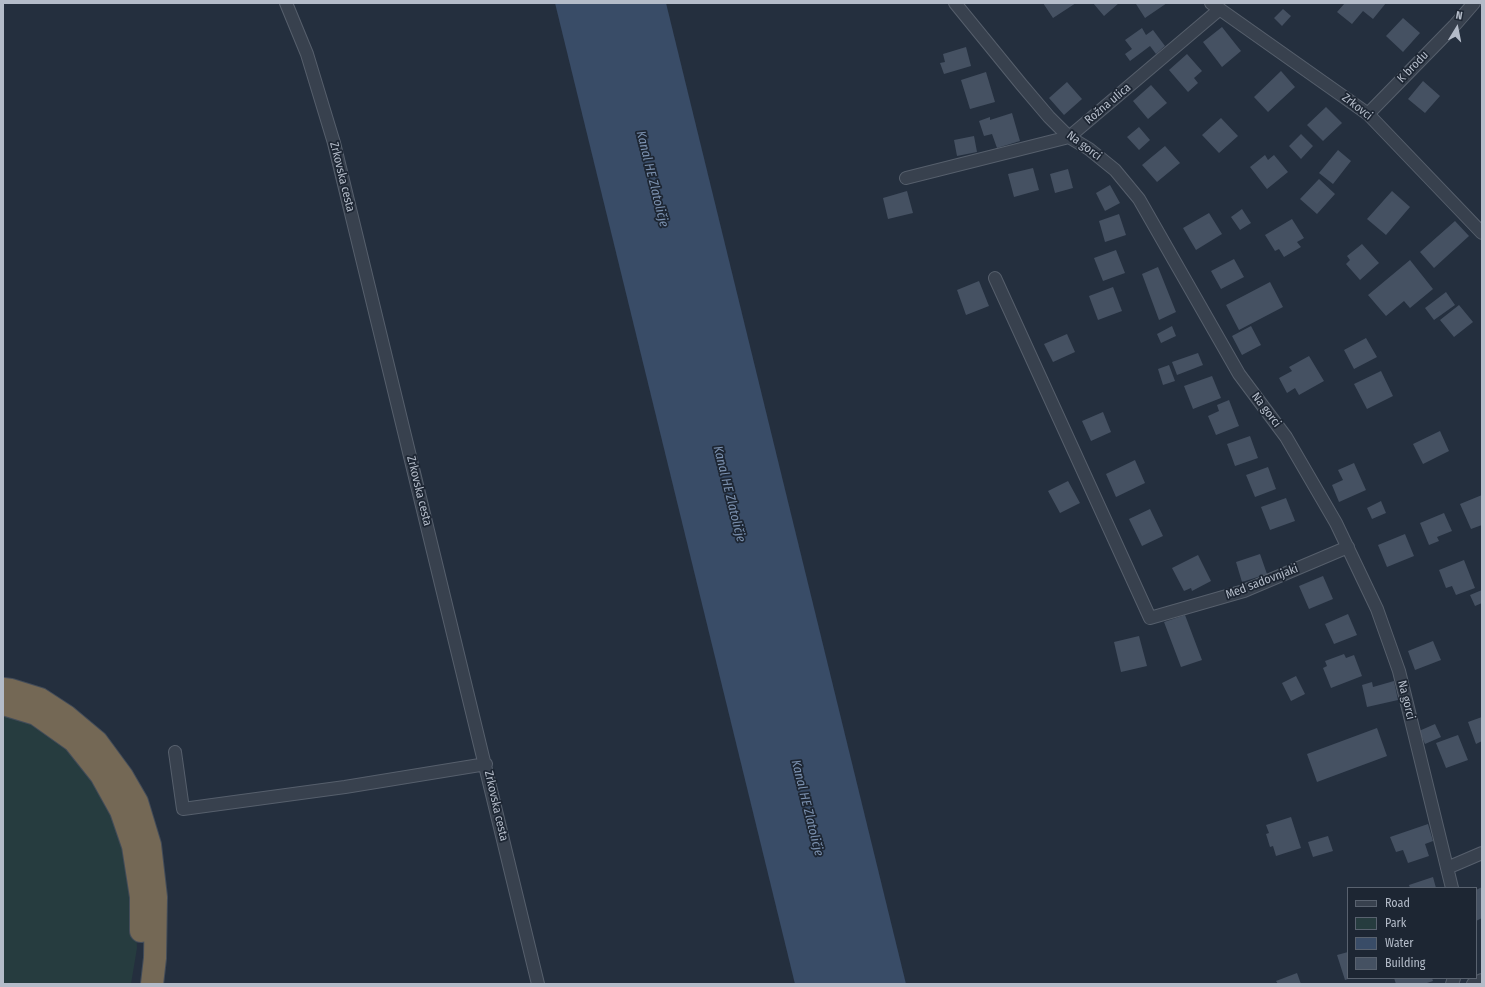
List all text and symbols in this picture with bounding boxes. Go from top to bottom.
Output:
north arrow [1437,8,1477,48]
text: N [1455,9,1464,23]
street label: K brodu [1394,48,1432,86]
street label: Rožna ulica [1082,81,1134,127]
street label: Zrkovci [1339,91,1375,123]
street label: Na gorci [1064,128,1104,164]
water label: Kanal HE Zlatoličje [632,129,672,229]
street label: Zrkovska cesta [326,141,358,213]
street label: Na gorci [1248,390,1284,430]
water label: Kanal HE Zlatoličje [709,444,749,544]
street label: Zrkovska cesta [403,455,435,527]
street label: Med sadovnjaki [1224,562,1300,602]
street label: Na gorci [1394,679,1418,721]
water label: Kanal HE Zlatoličje [787,758,827,858]
street label: Zrkovska cesta [481,770,511,842]
legend [1347,887,1477,979]
text: Road [1385,896,1410,910]
text: Park [1385,916,1406,930]
text: Water [1385,936,1413,950]
text: Building [1385,956,1425,970]

